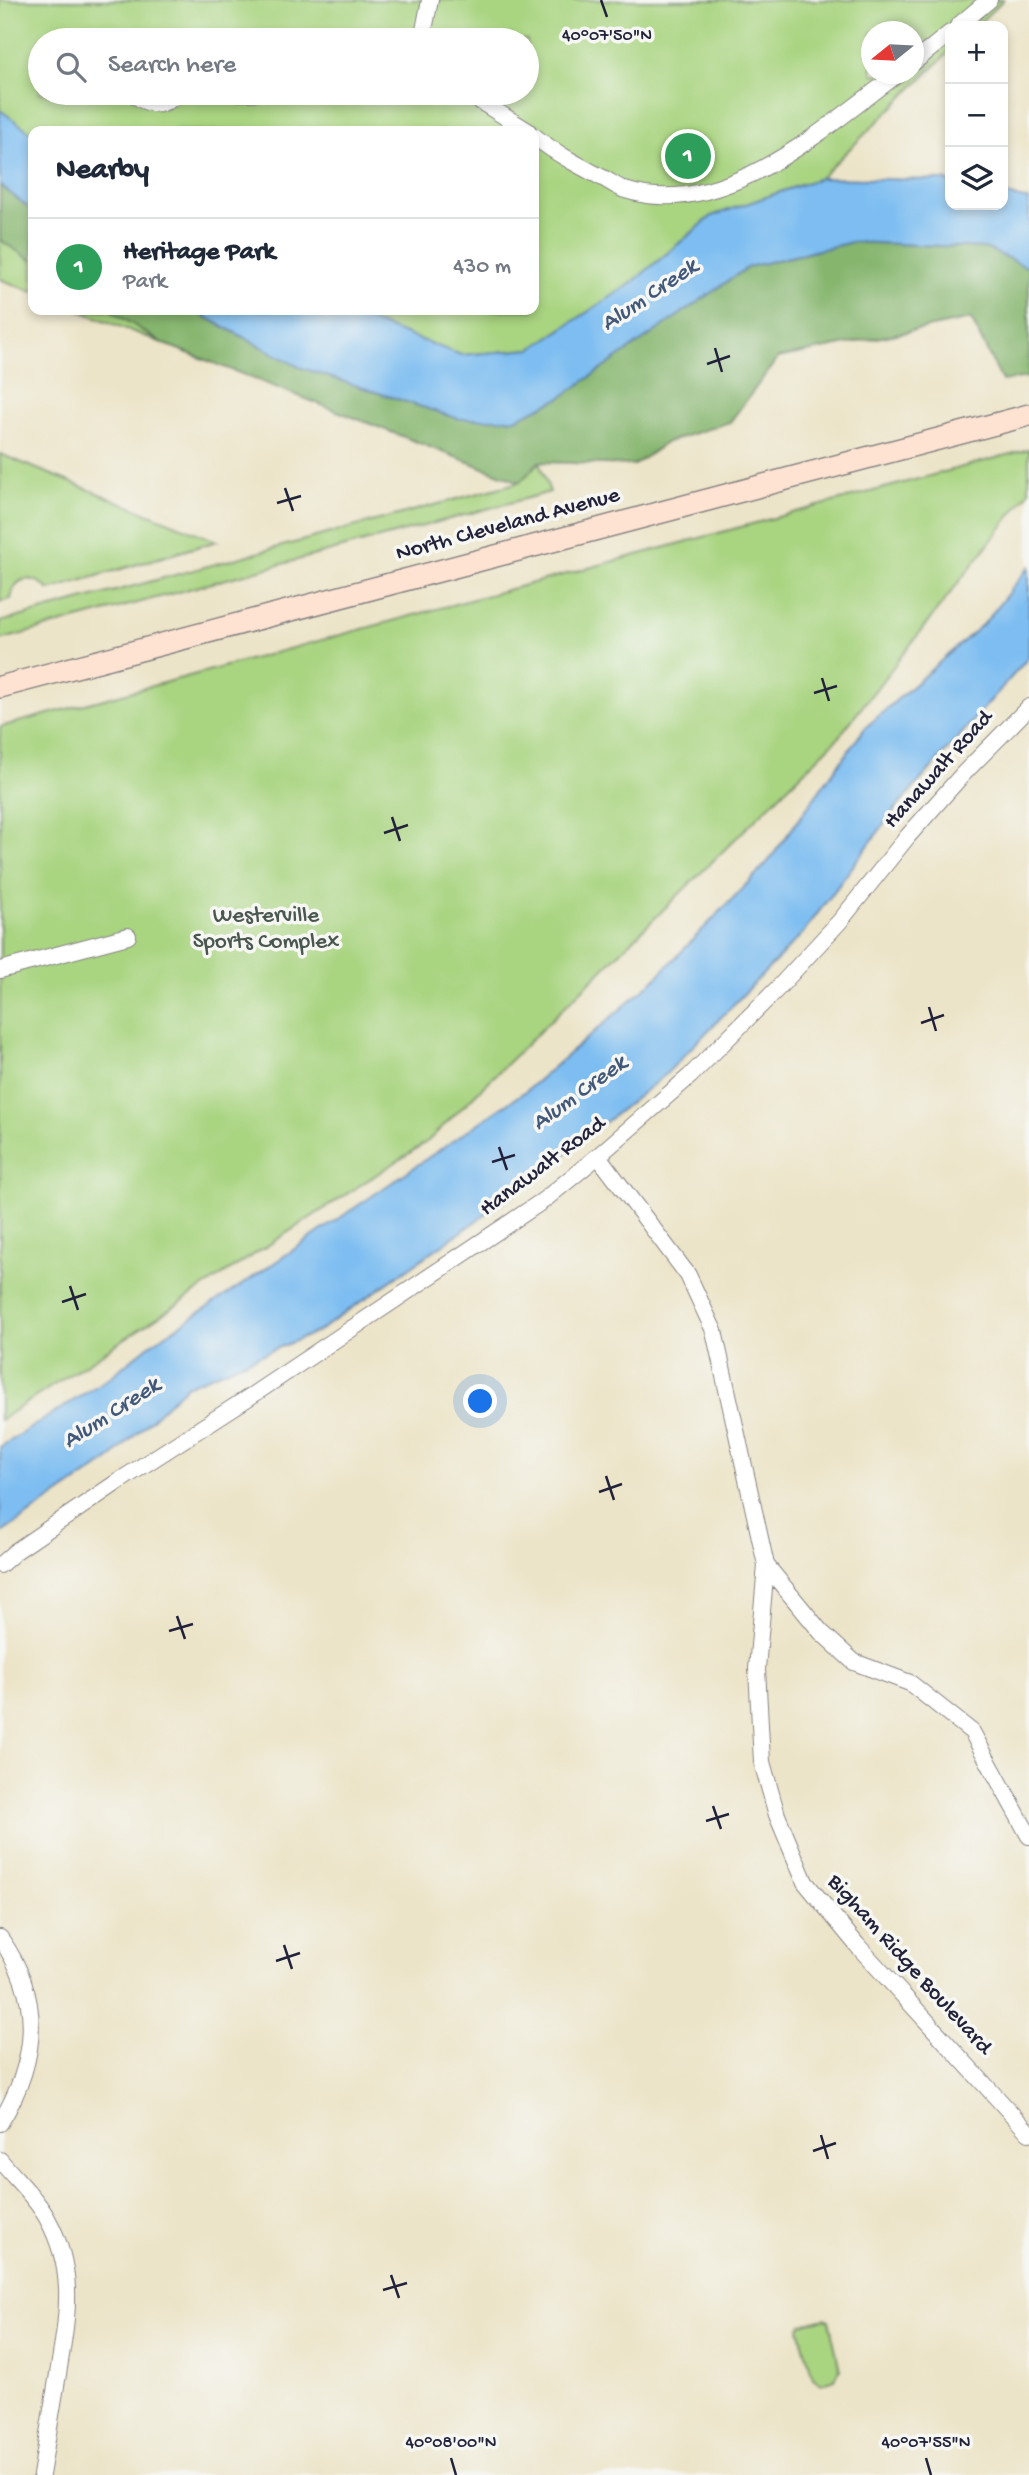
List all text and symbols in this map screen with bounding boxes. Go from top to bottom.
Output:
north arrow [861,21,924,84]
map controls [945,21,1008,210]
button: + [945,21,1008,84]
text: 40°07'50"N [562,26,652,47]
search box [28,28,539,105]
icon: search [52,48,90,86]
text: Search here [108,51,236,82]
button: − [945,84,1008,147]
pin: 1 [665,130,711,182]
button: layers [945,147,1008,210]
text: Nearby [56,154,149,189]
text: Heritage Park [123,238,275,269]
water label: Alum Creek [596,252,706,339]
text: 1 [74,254,84,281]
text: 430 m [453,254,511,281]
text: Park [123,269,167,296]
street label: North Cleveland Avenue [393,482,624,568]
street label: Hanawalt Road [879,704,1000,835]
park label: Westerville Sports Complex [193,903,339,956]
water label: Alum Creek [527,1048,635,1138]
street label: Hanawalt Road [475,1110,612,1223]
water label: Alum Creek [58,1371,168,1456]
your location [463,1384,497,1418]
street label: Bigham Ridge Boulevard [820,1868,998,2062]
text: 40°08'00"N [405,2433,497,2454]
text: 40°07'55"N [881,2433,971,2454]

